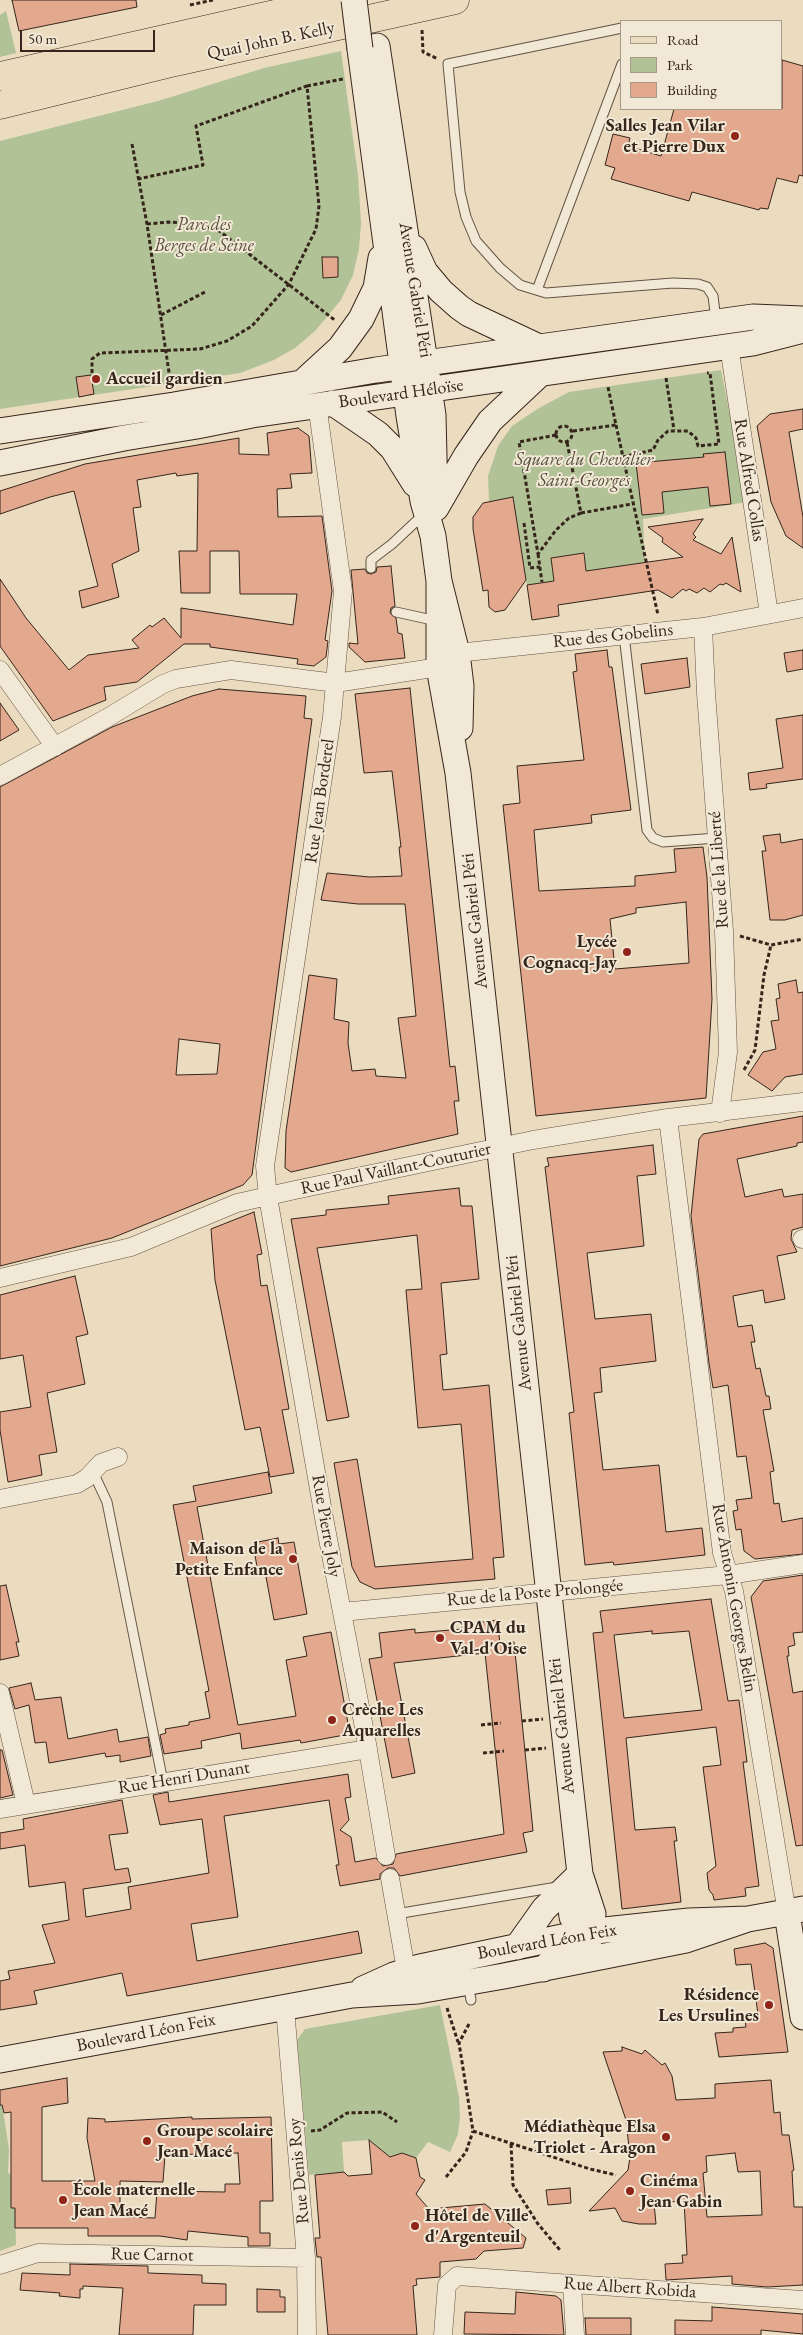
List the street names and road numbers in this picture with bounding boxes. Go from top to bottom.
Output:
street label: Quai John B. Kelly [205,17,337,65]
street label: Avenue Gabriel Péri [394,221,436,359]
street label: Boulevard Héloïse [337,375,465,413]
street label: Rue Alfred Collas [729,417,769,543]
street label: Rue des Gobelins [552,619,674,653]
street label: Rue Jean Borderel [301,737,339,865]
street label: Rue de la Liberté [704,811,734,929]
street label: Avenue Gabriel Péri [457,852,493,990]
street label: Rue Paul Vaillant-Couturier [299,1138,493,1200]
street label: Avenue Gabriel Péri [501,1254,537,1392]
street label: Rue Pierre Joly [306,1473,346,1579]
street label: Rue Antonin Georges Belin [707,1502,761,1694]
street label: Rue de la Poste Prolongée [446,1575,624,1611]
street label: Avenue Gabriel Péri [544,1657,580,1795]
street label: Rue Henri Dunant [117,1757,251,1799]
street label: Boulevard Léon Feix [476,1919,618,1965]
street label: Boulevard Léon Feix [75,2009,217,2057]
street label: Rue Denis Roy [284,2117,314,2225]
street label: Rue Carnot [110,2243,194,2267]
street label: Rue Albert Robida [563,2273,697,2303]

